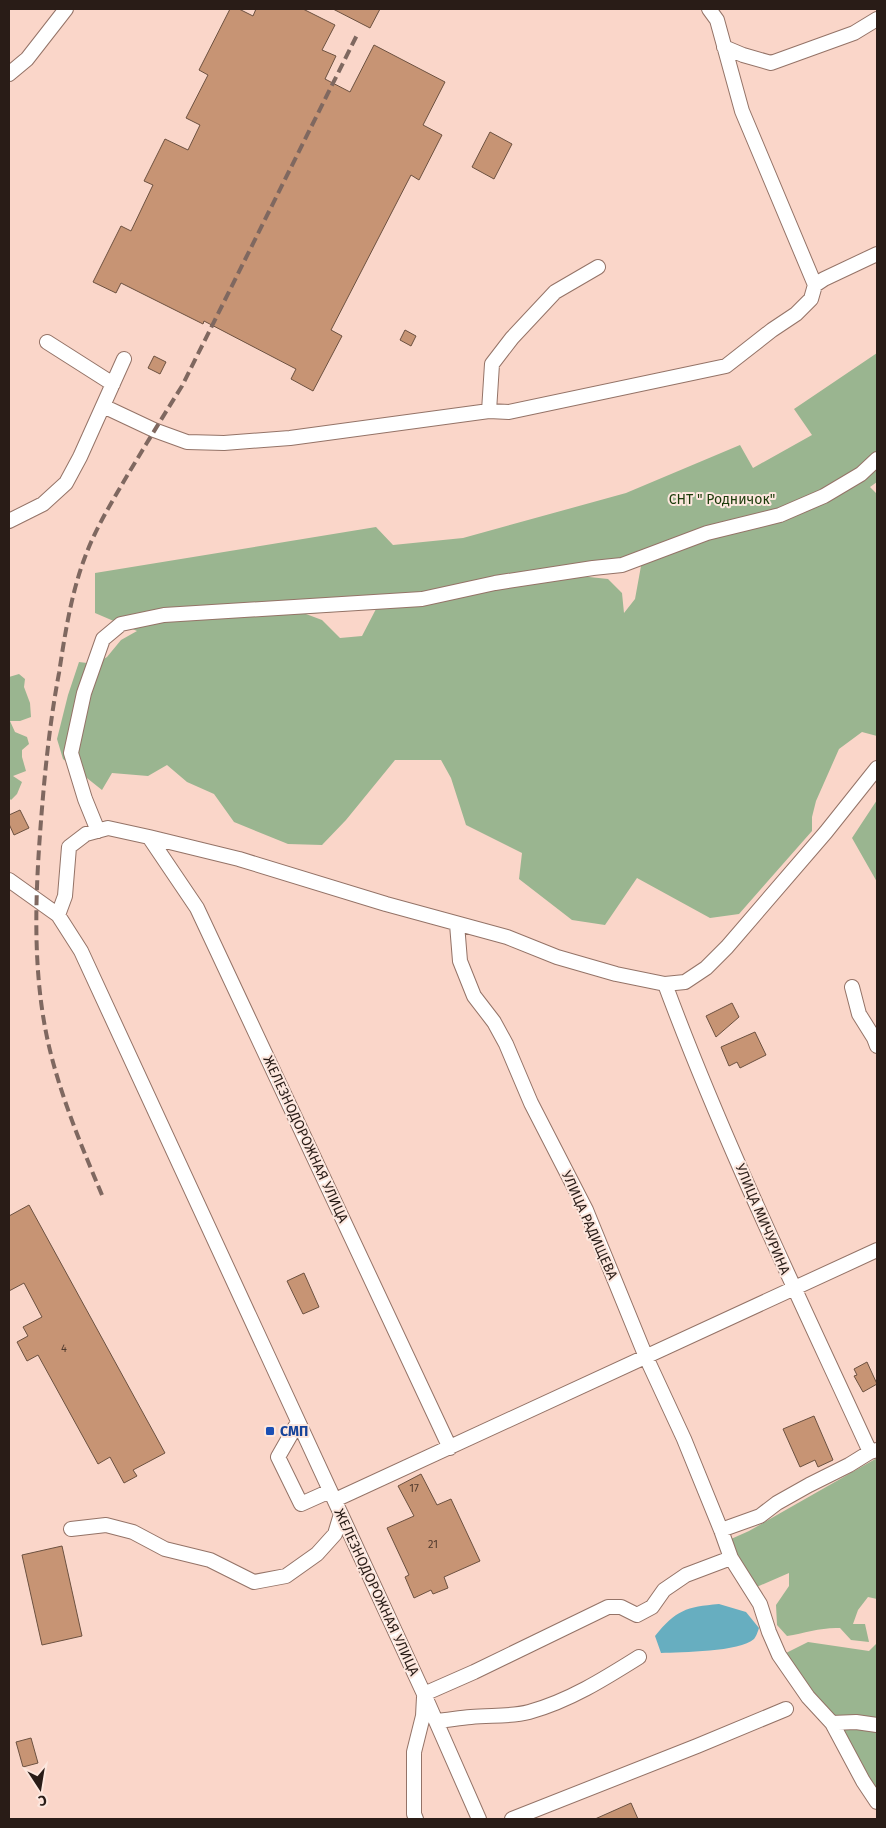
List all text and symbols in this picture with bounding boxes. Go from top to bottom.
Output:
park label: СНТ " Родничок" [669,491,775,508]
street label: ЖЕЛЕЗНОДОРОЖНАЯ УЛИЦА [259,1053,352,1225]
street label: УЛИЦА МИЧУРИНА [731,1161,794,1277]
street label: УЛИЦА РАДИЩЕВА [558,1168,621,1282]
house number: 4 [61,1342,67,1355]
place label: СМП [280,1423,308,1440]
marker: СМП [264,1425,276,1437]
house number: 17 [409,1482,419,1495]
street label: ЖЕЛЕЗНОДОРОЖНАЯ УЛИЦА [330,1506,423,1678]
house number: 21 [428,1538,438,1551]
north arrow [15,1763,65,1813]
text: С [37,1791,48,1809]

